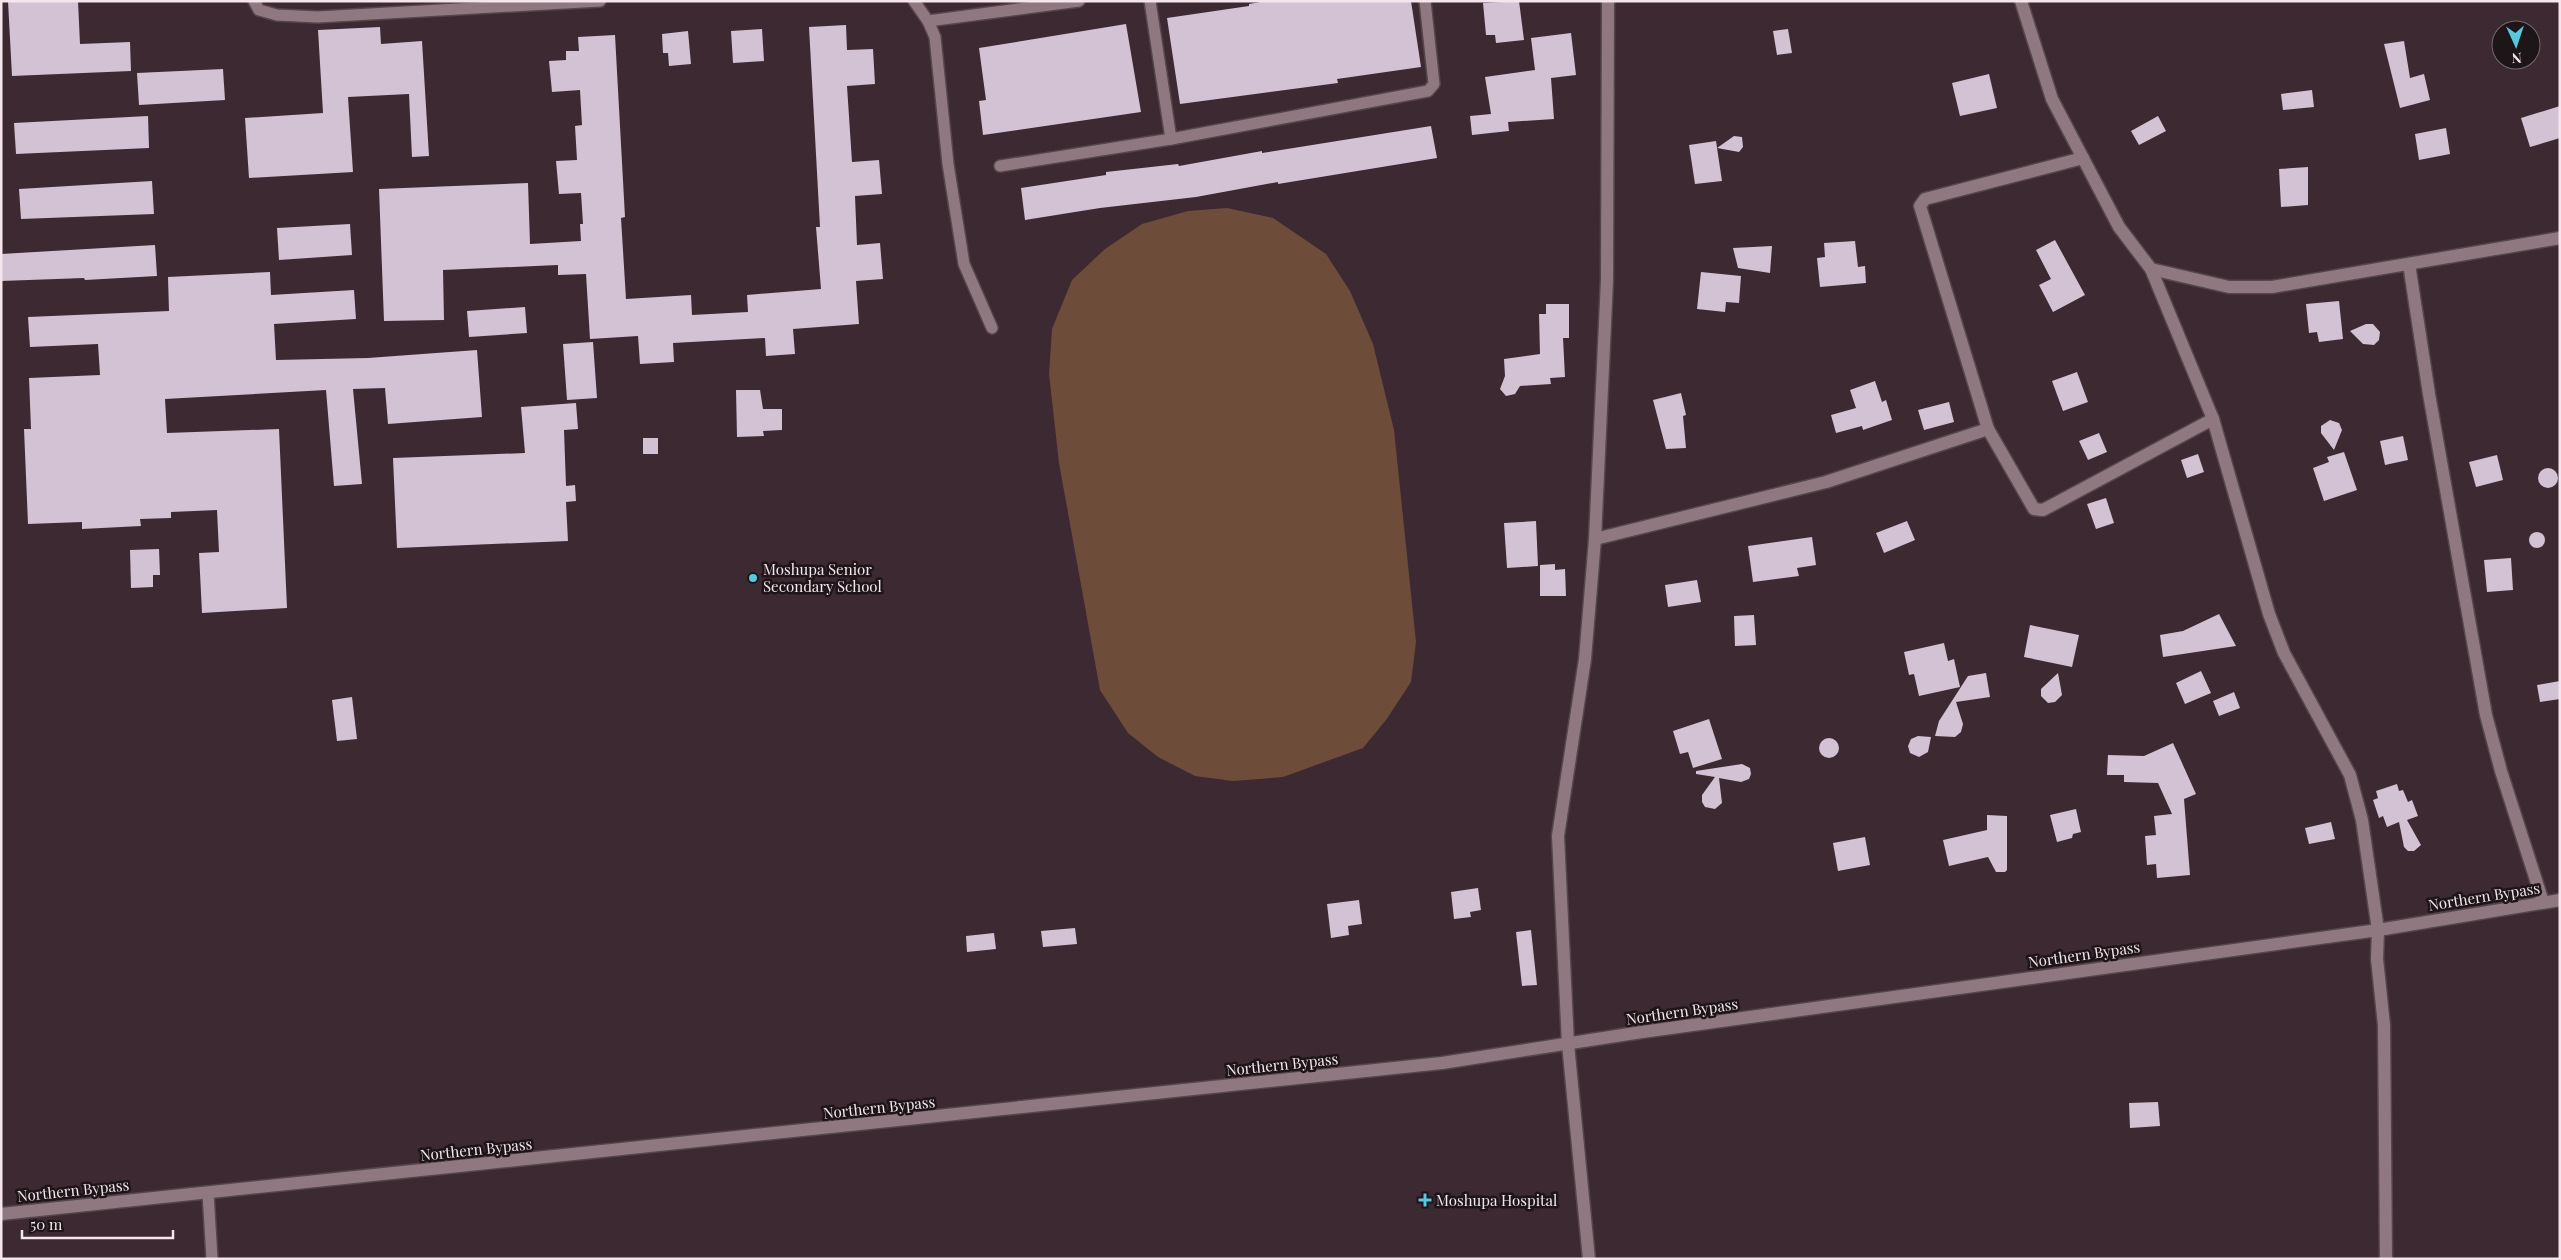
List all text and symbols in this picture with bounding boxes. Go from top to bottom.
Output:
north arrow [2491,20,2541,70]
text: N [2511,49,2522,68]
place label: Moshupa Senior Secondary School [763,559,882,596]
marker: Moshupa Senior Secondary School [747,572,759,584]
street label: Northern Bypass [2427,877,2541,915]
street label: Northern Bypass [2027,936,2141,972]
street label: Northern Bypass [1625,993,1739,1029]
street label: Northern Bypass [1225,1048,1339,1080]
street label: Northern Bypass [822,1091,936,1123]
street label: Northern Bypass [419,1133,533,1165]
street label: Northern Bypass [16,1174,130,1206]
place label: Moshupa Hospital [1436,1190,1557,1210]
marker: Moshupa Hospital [1418,1193,1432,1207]
scale bar [22,1208,174,1240]
text: 50 m [30,1214,63,1234]

